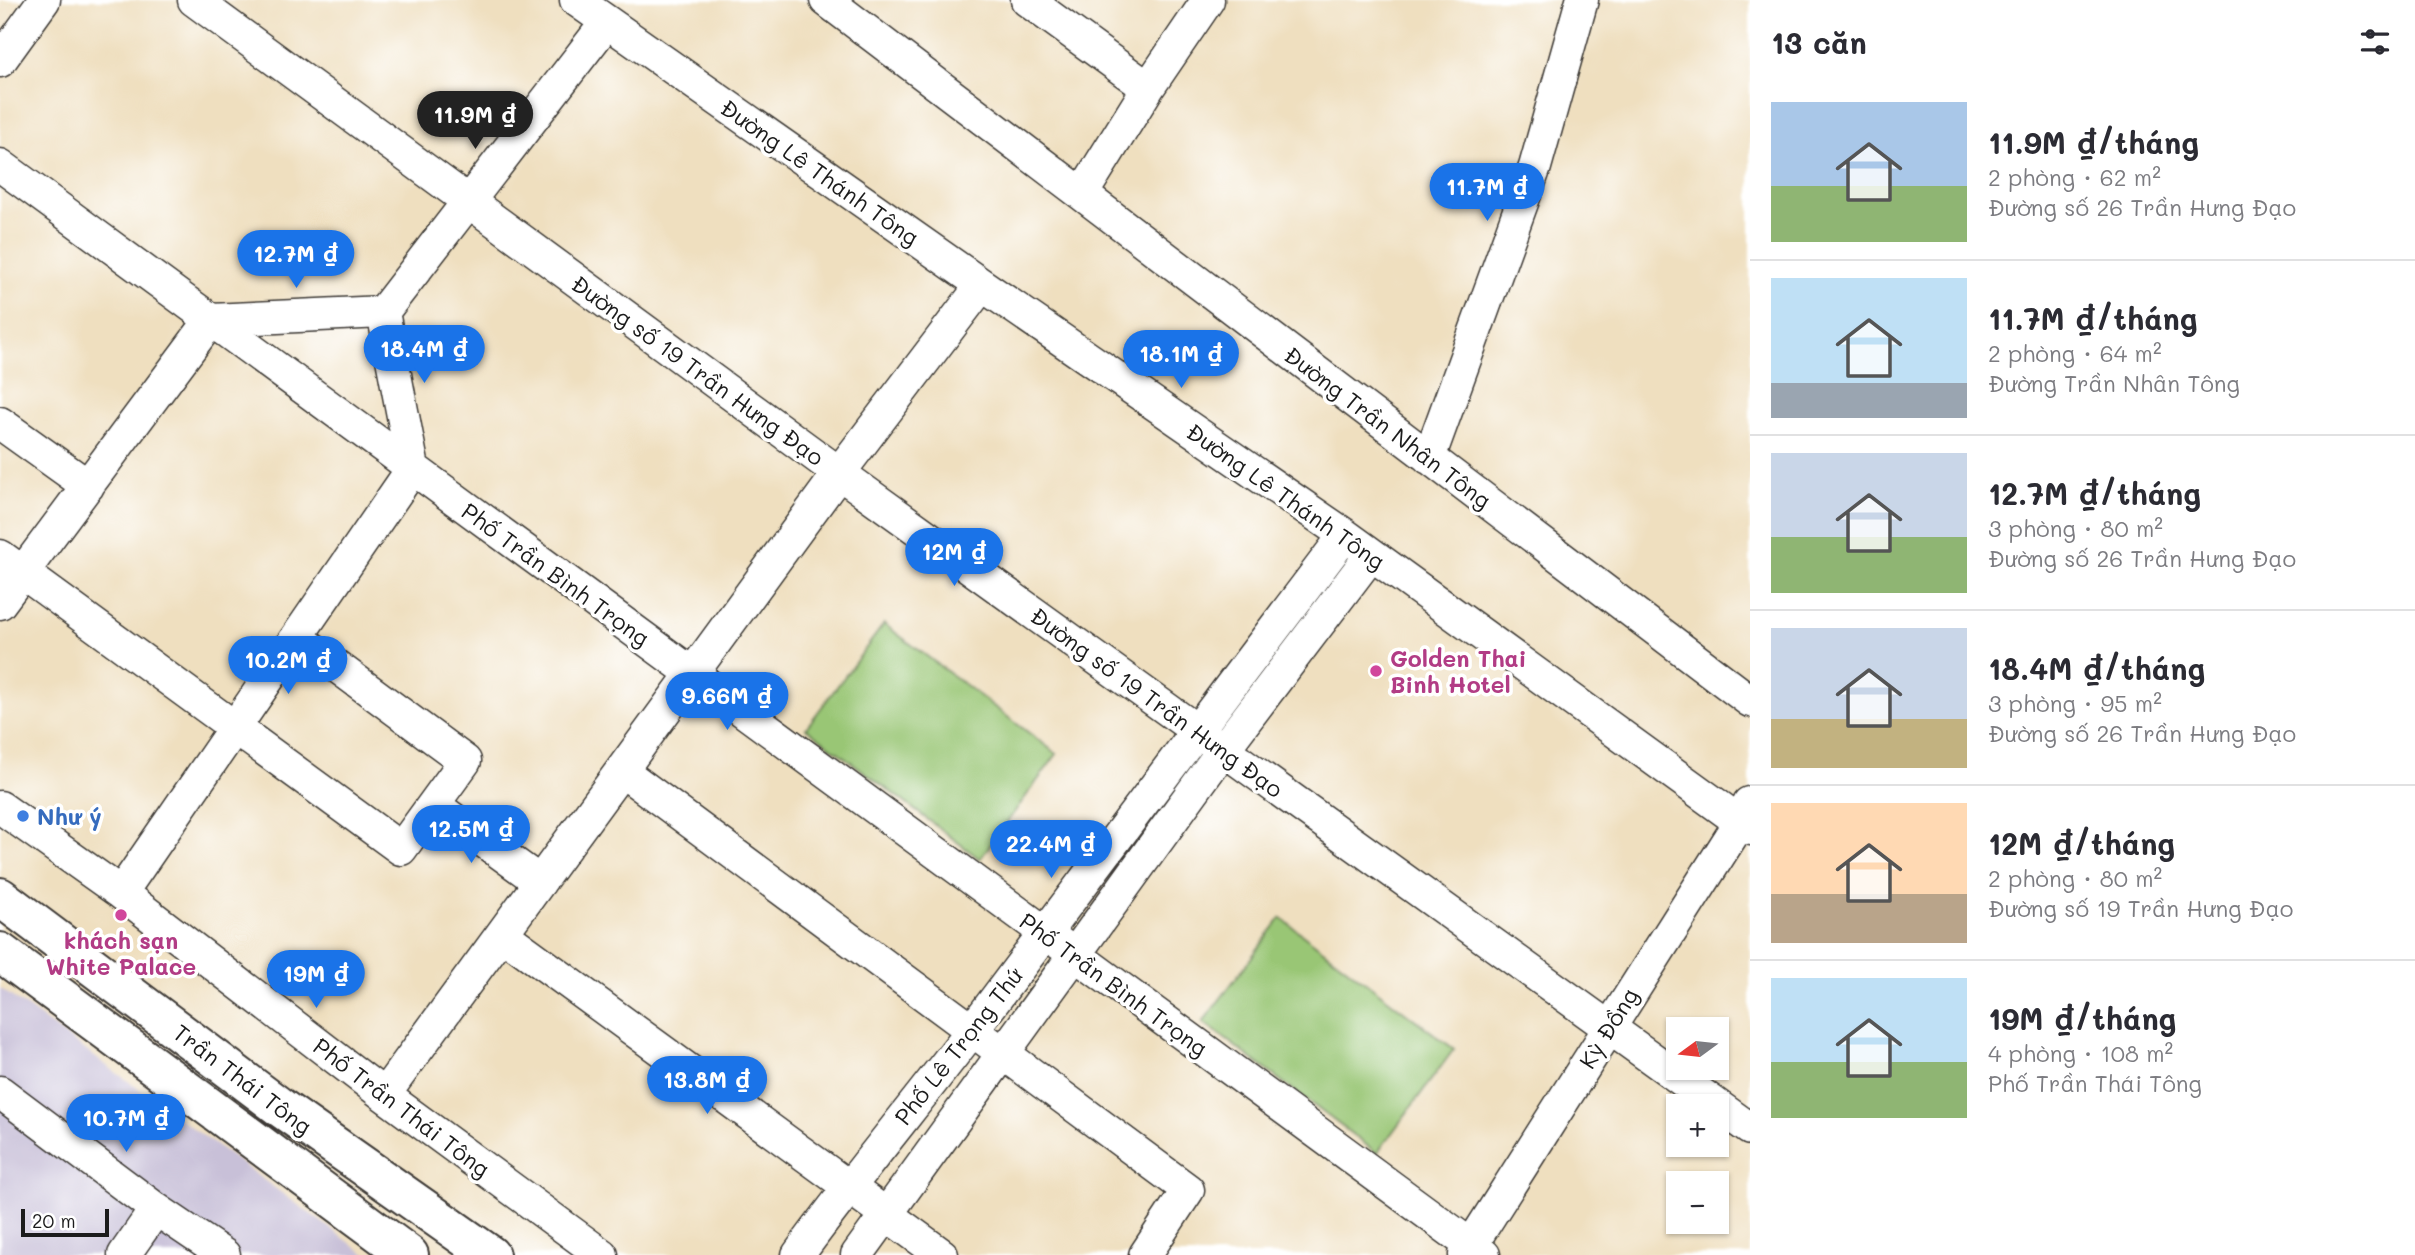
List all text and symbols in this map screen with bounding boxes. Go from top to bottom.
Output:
text: 13 căn [1771,22,1867,62]
icon: filters [2356,23,2394,61]
pin: 11.9M ₫ [410,92,540,151]
street label: Đường Lê Thánh Tông [715,92,925,252]
text: 11.9M ₫ [433,99,517,129]
text: 11.9M ₫/tháng [1988,122,2199,162]
icon: home [1827,130,1911,214]
text: 2 phòng · 62 m² [1988,162,2161,192]
pin: 11.7M ₫ [1422,164,1552,223]
text: 11.7M ₫ [1446,171,1528,201]
text: Đường số 26 Trần Hưng Đạo [1988,192,2296,222]
pin: 12.7M ₫ [231,230,361,290]
text: 12.7M ₫ [253,238,339,268]
street label: Đường số 19 Trần Hưng Đạo [566,268,830,472]
text: 11.7M ₫/tháng [1988,298,2198,338]
icon: home [1827,306,1911,390]
pin: 18.4M ₫ [359,326,489,385]
pin: 18.1M ₫ [1116,330,1246,390]
text: 18.4M ₫ [380,333,468,363]
text: 18.1M ₫ [1139,338,1223,368]
text: 2 phòng · 64 m² [1988,338,2162,368]
street label: Đường Trần Nhân Tông [1278,339,1498,515]
text: Đường Trần Nhân Tông [1988,368,2240,398]
street label: Đường Lê Thánh Tông [1181,416,1391,576]
text: 12.7M ₫/tháng [1988,473,2201,513]
icon: home [1827,481,1911,565]
street label: Phố Trần Bình Trọng [456,496,656,652]
text: 3 phòng · 80 m² [1988,513,2163,543]
pin: 12M ₫ [905,528,1003,588]
text: 12M ₫ [921,536,987,566]
text: Đường số 26 Trần Hưng Đạo [1988,543,2296,573]
street label: Đường số 19 Trần Hưng Đạo [1025,600,1289,804]
pin: 10.2M ₫ [223,636,353,696]
place label: Golden Thai Binh Hotel [1390,643,1526,699]
text: 10.2M ₫ [244,644,332,674]
text: 18.4M ₫/tháng [1988,648,2205,688]
icon: home [1827,656,1911,740]
marker: Golden Thai Binh Hotel [1368,663,1384,679]
pin: 9.66M ₫ [662,672,792,732]
text: 9.66M ₫ [681,680,773,710]
text: 3 phòng · 95 m² [1988,688,2162,718]
text: Đường số 26 Trần Hưng Đạo [1988,718,2296,748]
place label: Như ý [37,801,102,831]
pin: 12.5M ₫ [406,806,536,865]
marker: Như ý [15,808,31,824]
text: 12.5M ₫ [428,813,514,843]
pin: 22.4M ₫ [986,820,1116,880]
text: 12M ₫/tháng [1988,823,2175,863]
text: 22.4M ₫ [1006,828,1096,858]
icon: home [1827,831,1911,915]
text: 2 phòng · 80 m² [1988,863,2162,893]
text: Đường số 19 Trần Hưng Đạo [1988,893,2293,923]
street label: Phố Trần Bình Trọng [1014,906,1214,1062]
marker: khách sạn White Palace [113,907,129,923]
place label: khách sạn White Palace [46,925,196,981]
pin: 19M ₫ [267,950,365,1010]
text: 19M ₫ [283,958,349,988]
street label: Phố Lê Trọng Thứ [887,960,1030,1131]
street label: Kỳ Đồng [1572,982,1644,1074]
text: 19M ₫/tháng [1988,998,2177,1038]
icon: home [1827,1006,1911,1090]
street label: Trần Thái Tông [168,1017,318,1141]
north arrow [1666,1017,1729,1080]
map controls [1666,1017,1729,1234]
street label: Phố Trần Thái Tông [308,1031,496,1183]
text: 4 phòng · 108 m² [1988,1038,2173,1068]
pin: 13.8M ₫ [642,1056,772,1116]
text: 13.8M ₫ [663,1064,751,1094]
text: Phố Trần Thái Tông [1988,1068,2202,1098]
pin: 10.7M ₫ [61,1094,191,1154]
button: + [1666,1094,1729,1157]
text: 10.7M ₫ [82,1102,170,1132]
button: − [1666,1171,1729,1234]
scale bar [21,1206,108,1238]
text: 20 m [32,1208,76,1233]

